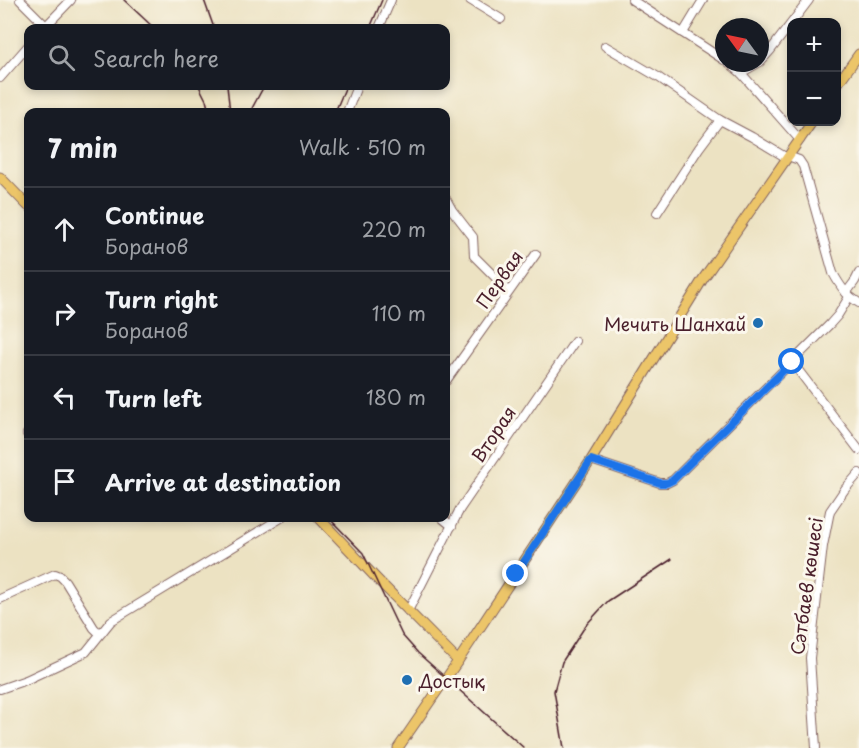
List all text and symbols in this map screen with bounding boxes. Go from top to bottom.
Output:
north arrow [715,18,769,72]
map controls [787,18,841,126]
button: + [787,18,841,72]
search box [24,24,450,90]
icon: search [45,41,78,74]
text: Search here [93,41,219,74]
button: − [787,72,841,126]
text: 7 min [48,128,118,167]
text: Walk · 510 m [299,132,426,162]
text: Continue [105,198,204,231]
icon: ahead [48,213,81,246]
text: 220 m [362,214,426,244]
text: Боранов [105,231,188,261]
street label: Первая [469,244,529,314]
text: Turn right [105,282,218,315]
icon: right [48,297,81,330]
text: 110 m [372,298,426,328]
place label: Мечить Шанхай [604,310,746,337]
text: Боранов [105,315,188,345]
marker: Мечить Шанхай [751,316,765,330]
route start [778,348,804,374]
icon: left [48,381,81,414]
text: Turn left [105,381,202,414]
text: 180 m [366,382,426,412]
street label: Вторая [464,400,522,468]
icon: arrive [48,465,81,498]
text: Arrive at destination [105,465,341,498]
street label: Сәтбаев көшесі [783,515,829,657]
route end [502,560,528,586]
place label: Достық [418,667,485,694]
marker: Достық [400,673,414,687]

